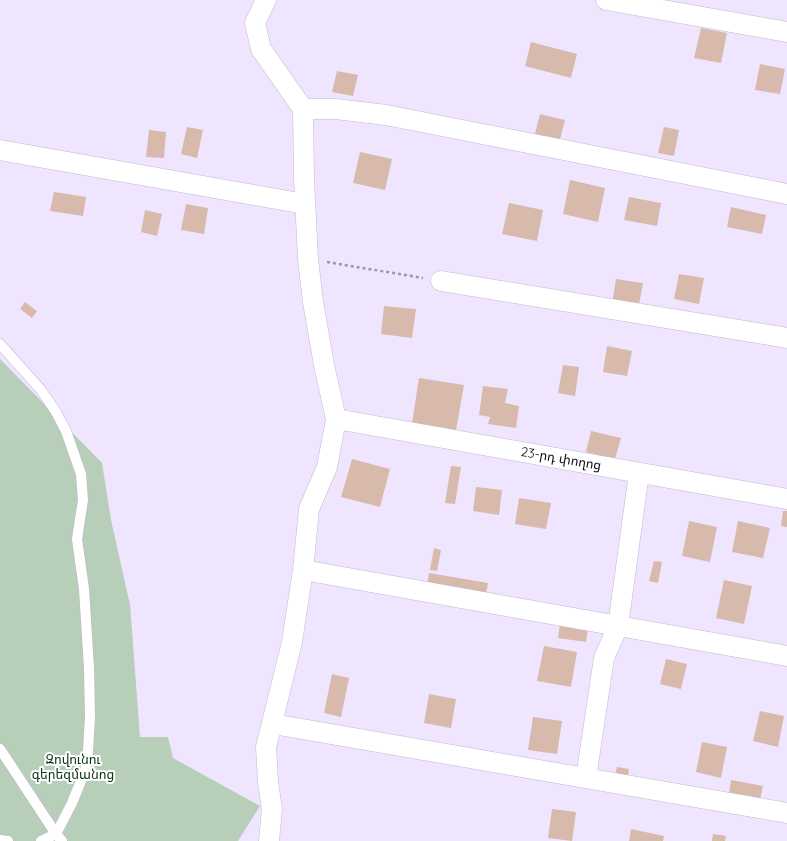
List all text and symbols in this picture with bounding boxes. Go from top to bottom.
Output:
street label: 23-րդ փողոց [519,444,603,474]
park label: Զովունու գերեզմանոց [32,752,114,783]

